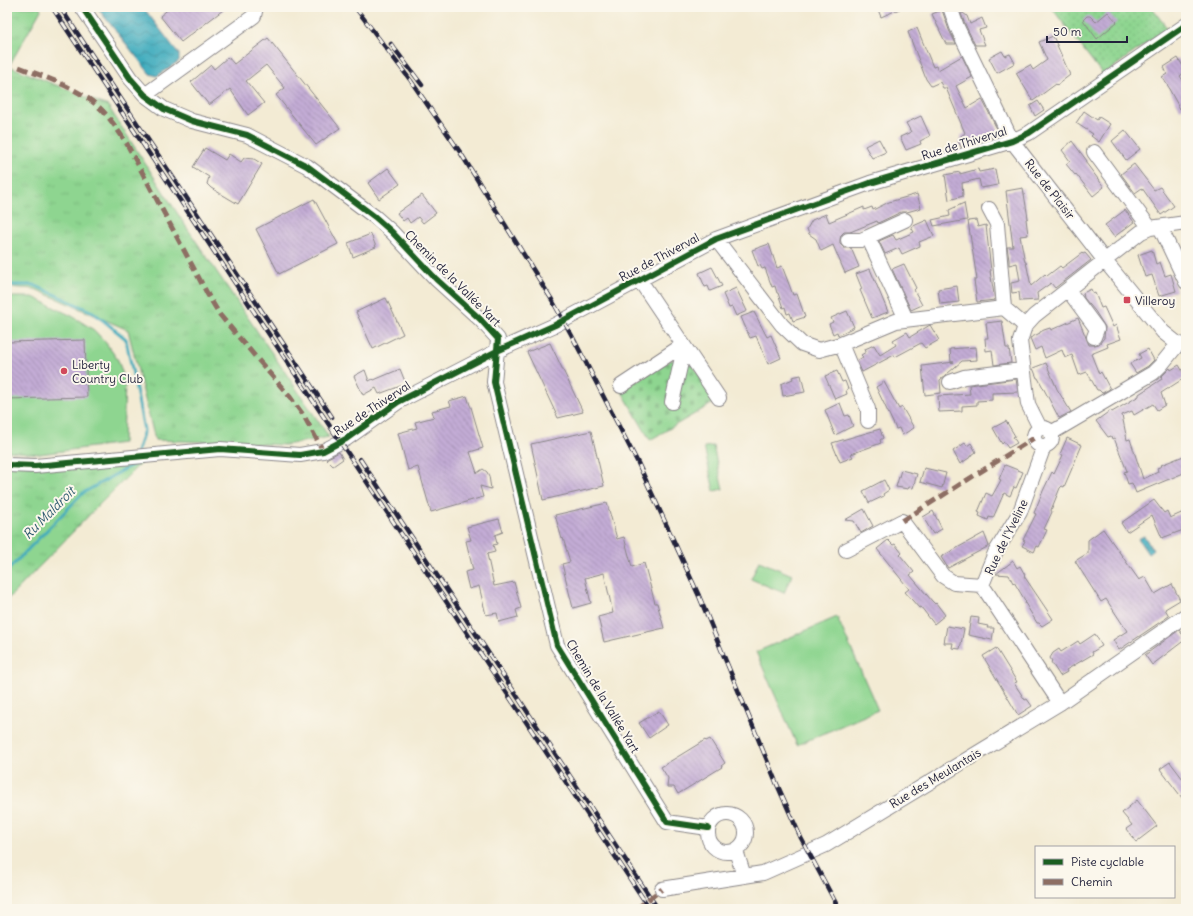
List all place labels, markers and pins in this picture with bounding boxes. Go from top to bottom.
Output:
place label: Villeroy [1135,293,1175,308]
marker: Villeroy [1122,295,1132,305]
place label: Liberty Country Club [72,357,144,386]
marker: Liberty Country Club [59,366,69,376]

